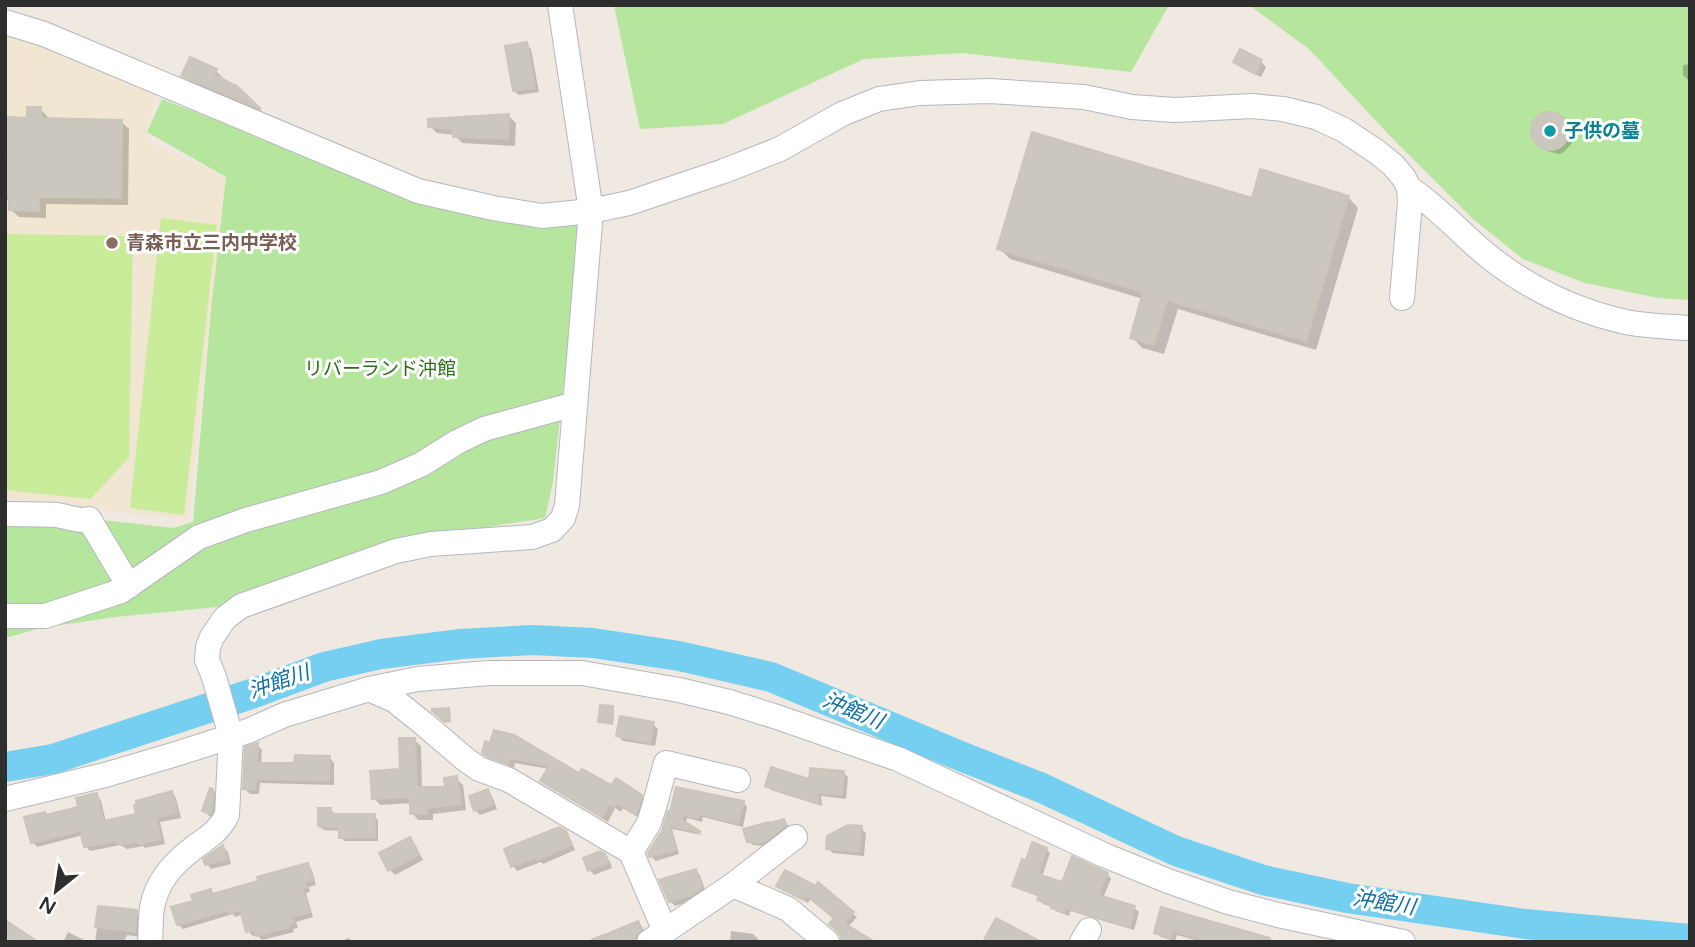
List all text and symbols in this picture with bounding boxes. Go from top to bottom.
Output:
place label: 子供の墓 [1564,120,1640,142]
marker: 子供の墓 [1542,123,1558,139]
place label: 青森市立三内中学校 [126,232,297,254]
marker: 青森市立三内中学校 [104,235,120,251]
park label: リバーランド沖館 [304,358,456,380]
water label: 沖館川 [245,659,315,704]
water label: 沖館川 [819,688,889,735]
north arrow [21,856,91,926]
water label: 沖館川 [1351,886,1419,921]
text: N [36,892,60,918]

